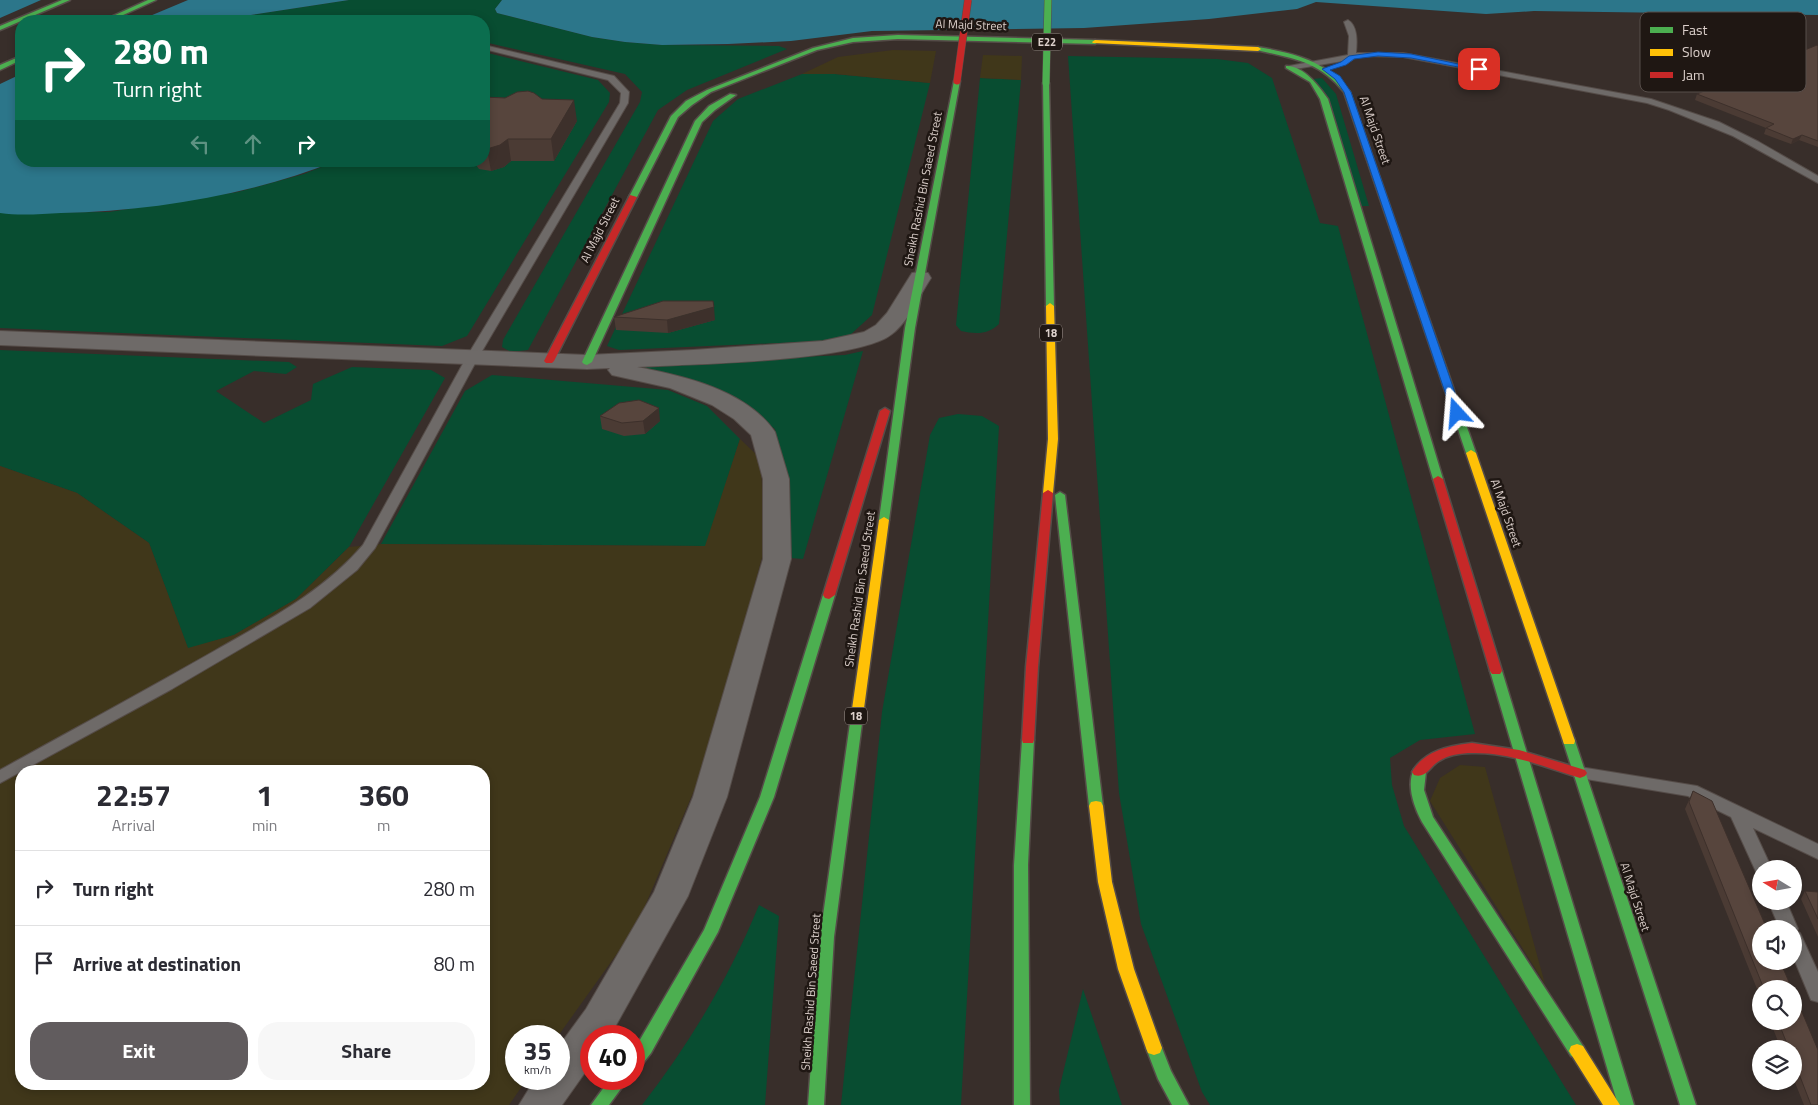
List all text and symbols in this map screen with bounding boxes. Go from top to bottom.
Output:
legend [1640,12,1806,92]
street label: Al Majd Street [935,14,1008,35]
text: Fast [1682,19,1707,40]
text: 280 m [113,24,209,78]
road number: E22 [1032,34,1062,51]
icon: right [30,35,95,100]
text: Slow [1682,41,1711,62]
pin [1458,48,1500,90]
icon: arrive [1465,55,1493,83]
text: Jam [1682,64,1705,85]
text: Turn right [113,72,202,106]
street label: Al Majd Street [1355,93,1396,167]
street label: Sheikh Rashid Bin Saeed Street [898,109,947,268]
icon: left [186,130,214,158]
icon: ahead [239,130,267,158]
icon: right [292,130,320,158]
street label: Al Majd Street [575,193,625,266]
road number: 18 [1040,324,1062,342]
position arrow [1430,386,1482,438]
street label: Al Majd Street [1486,476,1527,550]
street label: Sheikh Rashid Bin Saeed Street [839,509,880,668]
road number: 18 [845,708,867,724]
text: 22:57 [96,772,171,818]
text: 1 [256,772,273,818]
text: 360 [359,772,409,818]
text: Arrival [112,813,155,837]
text: min [252,813,277,837]
text: m [377,813,390,837]
street label: Al Majd Street [1615,860,1656,934]
north arrow [1752,860,1802,910]
map controls [1752,860,1802,1090]
icon: right [30,874,58,902]
text: Turn right [73,874,154,903]
text: 280 m [423,874,475,903]
street label: Sheikh Rashid Bin Saeed Street [796,912,826,1071]
button: sound [1752,920,1802,970]
icon: arrive [30,949,58,977]
text: Arrive at destination [73,949,241,978]
text: 80 m [434,949,475,978]
button: search [1752,980,1802,1030]
button: Exit [30,1022,248,1080]
button: Share [258,1022,475,1080]
speed limit sign: 40 [580,1025,645,1090]
text: 35 [523,1032,552,1070]
button: layers [1752,1040,1802,1090]
text: km/h [524,1060,551,1079]

